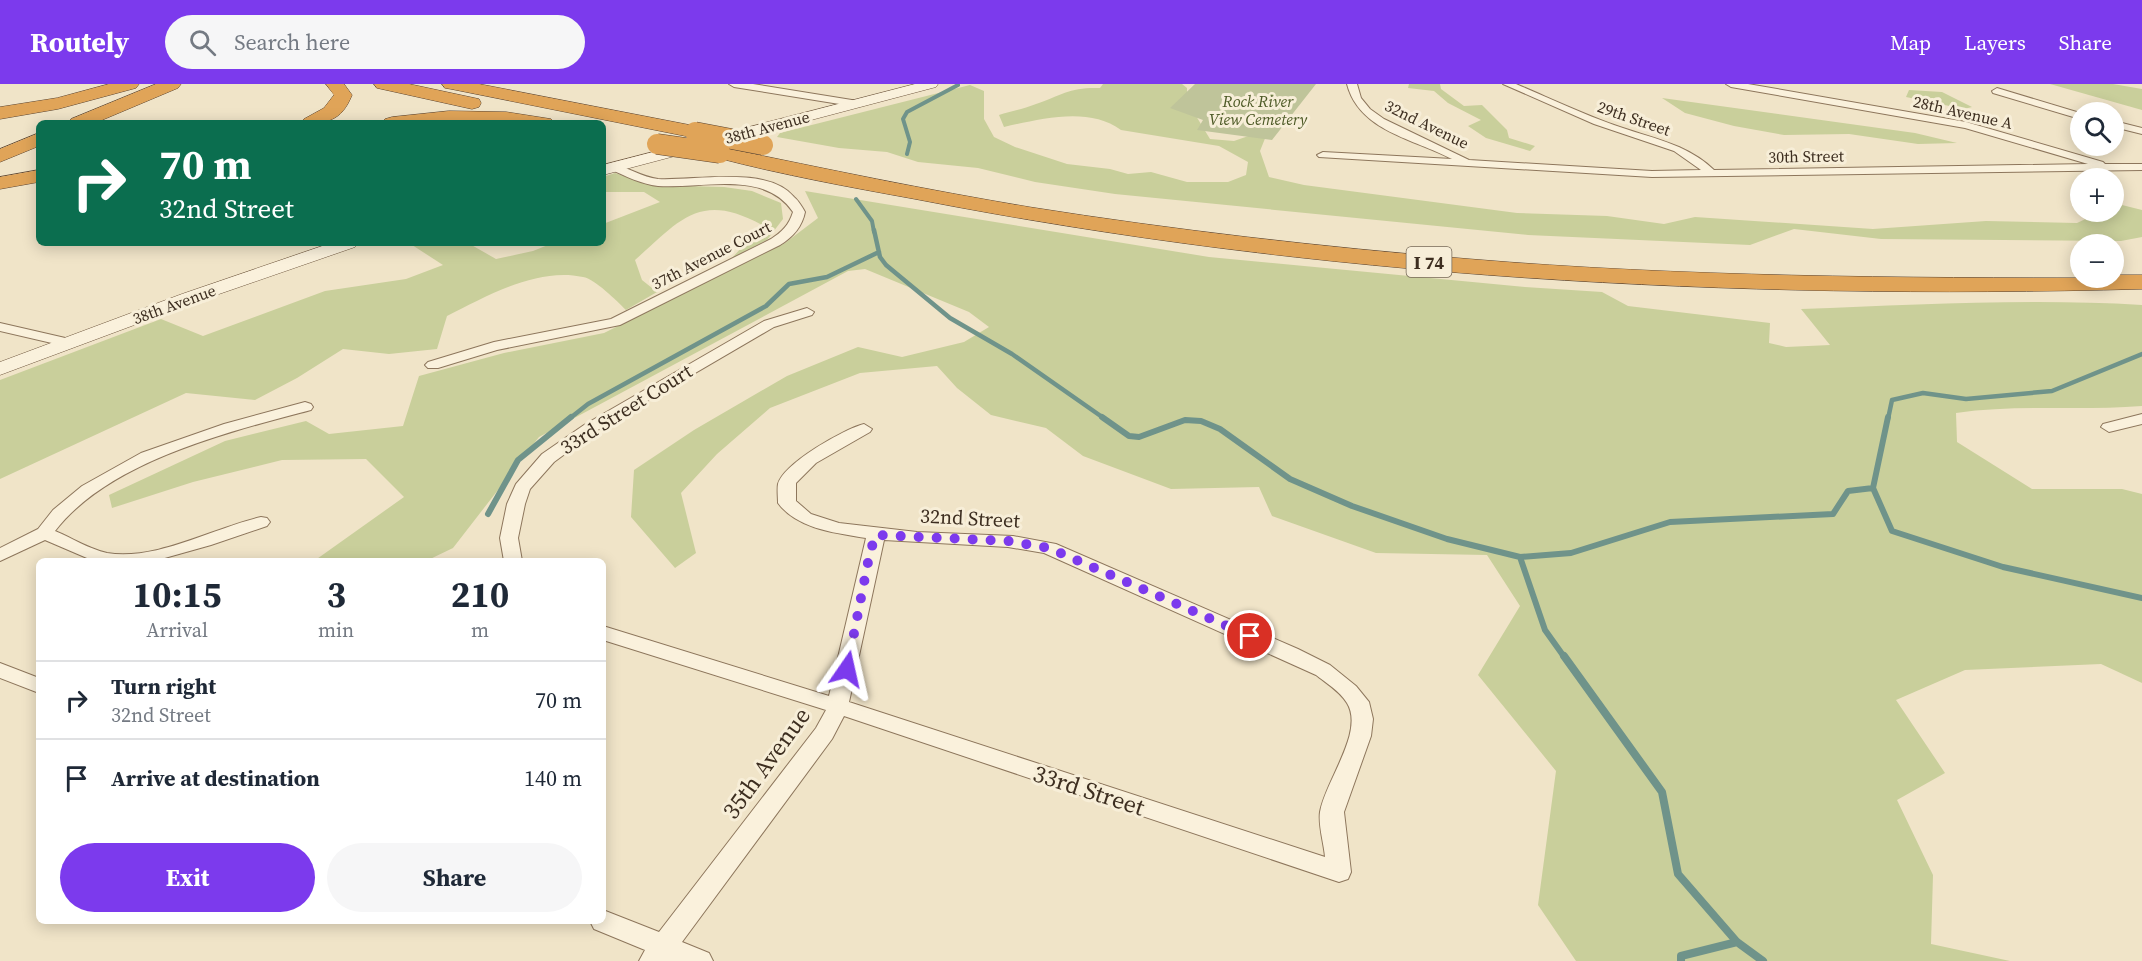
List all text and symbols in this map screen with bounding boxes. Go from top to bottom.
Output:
search box [165,15,585,69]
text: Routely [30,23,129,61]
icon: search [186,26,219,59]
text: Search here [234,27,350,57]
text: Map [1890,28,1931,57]
text: Layers [1964,28,2026,57]
text: Share [2059,28,2112,57]
park label: Rock River View Cemetery [1209,90,1307,130]
street label: 28th Avenue A [1911,90,2015,134]
street label: 32nd Avenue [1381,94,1473,154]
street label: 29th Street [1595,95,1674,141]
map controls [2070,102,2124,288]
button: search [2070,102,2124,156]
street label: 38th Avenue [722,105,812,149]
text: 70 m [159,135,252,193]
icon: right [60,144,138,222]
street label: 30th Street [1768,144,1845,168]
button: + [2070,168,2124,222]
text: 32nd Street [159,190,294,227]
street label: 37th Avenue Court [648,215,775,295]
button: − [2070,234,2124,288]
road number: I 74 [1406,247,1452,277]
street label: 38th Avenue [129,279,219,329]
street label: 33rd Street Court [555,357,698,461]
street label: 32nd Street [919,501,1021,535]
text: 10:15 [133,570,221,619]
text: 3 [326,570,346,619]
text: 210 [451,570,509,619]
pin [1224,610,1275,661]
text: Arrival [146,616,208,644]
text: min [318,616,354,644]
text: m [471,616,489,644]
icon: arrive [1233,619,1266,652]
position arrow [815,637,879,701]
text: Turn right [111,671,216,701]
icon: right [60,684,93,717]
text: 70 m [535,685,582,715]
street label: 35th Avenue [714,700,818,826]
text: 32nd Street [111,701,211,729]
street label: 33rd Street [1029,757,1149,824]
icon: arrive [60,762,93,795]
text: Arrive at destination [111,763,320,793]
text: 140 m [524,763,582,793]
button: Exit [60,843,315,912]
button: Share [327,843,582,912]

